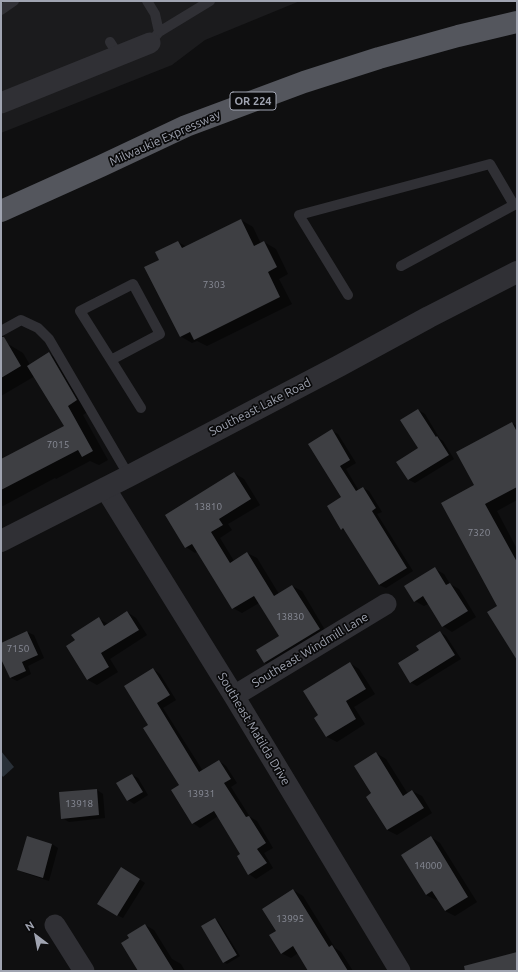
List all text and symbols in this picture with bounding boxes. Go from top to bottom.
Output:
road number: OR 224 [230,92,276,110]
street label: Milwaukie Expressway [107,107,223,169]
house number: 7303 [203,279,225,291]
street label: Southeast Lake Road [207,375,313,439]
house number: 7015 [47,439,69,451]
house number: 13810 [194,501,222,513]
house number: 7320 [468,527,490,539]
street label: Southeast Windmill Lane [249,609,371,691]
house number: 13830 [276,611,304,623]
house number: 7150 [7,643,29,655]
street label: Southeast Matilda Drive [215,670,293,788]
house number: 13931 [187,788,215,800]
house number: 13918 [65,798,93,810]
house number: 14000 [414,860,442,872]
house number: 13995 [276,913,304,925]
north arrow [16,916,56,956]
text: N [23,919,36,933]

